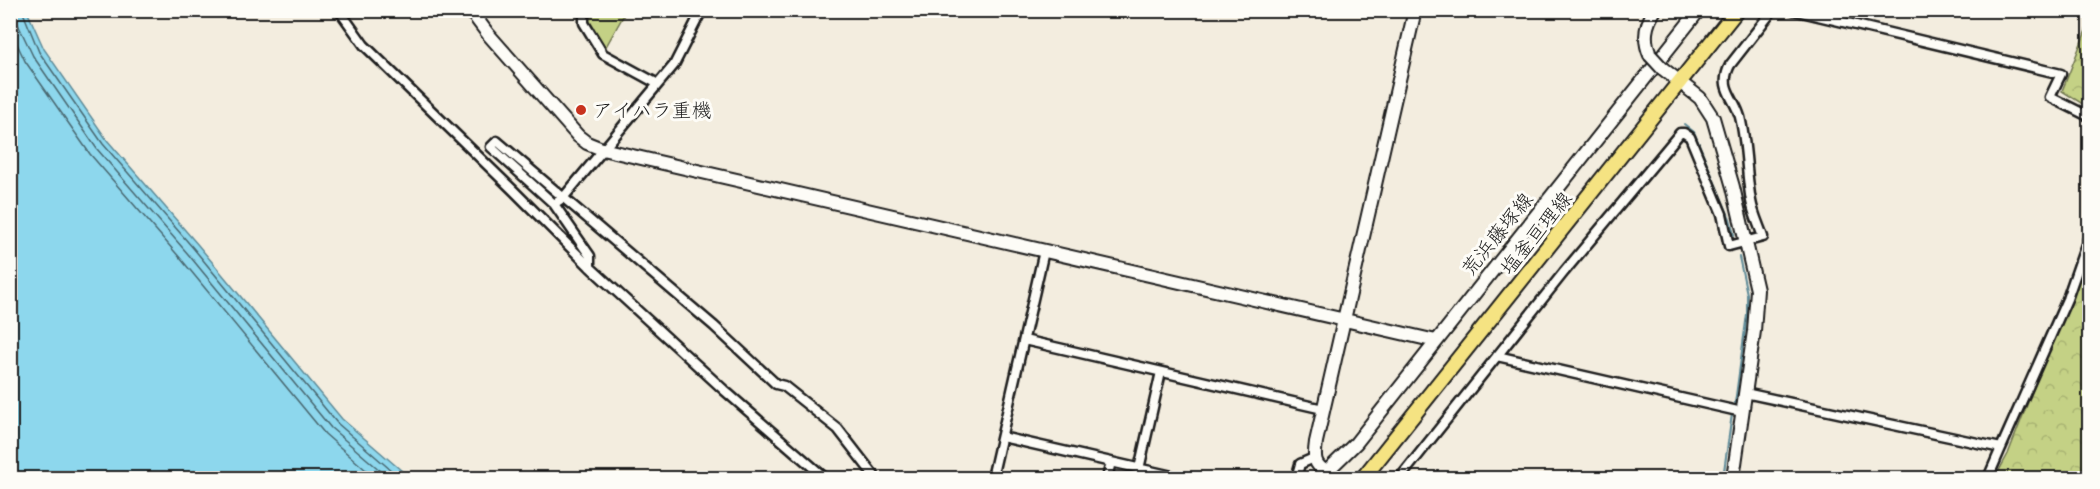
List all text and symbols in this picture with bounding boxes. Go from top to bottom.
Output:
place label: アイハラ重機 [593,97,712,122]
marker: アイハラ重機 [574,103,588,117]
street label: 塩釜亘理線 [1494,186,1577,279]
street label: 荒浜藤塚線 [1455,187,1538,280]

